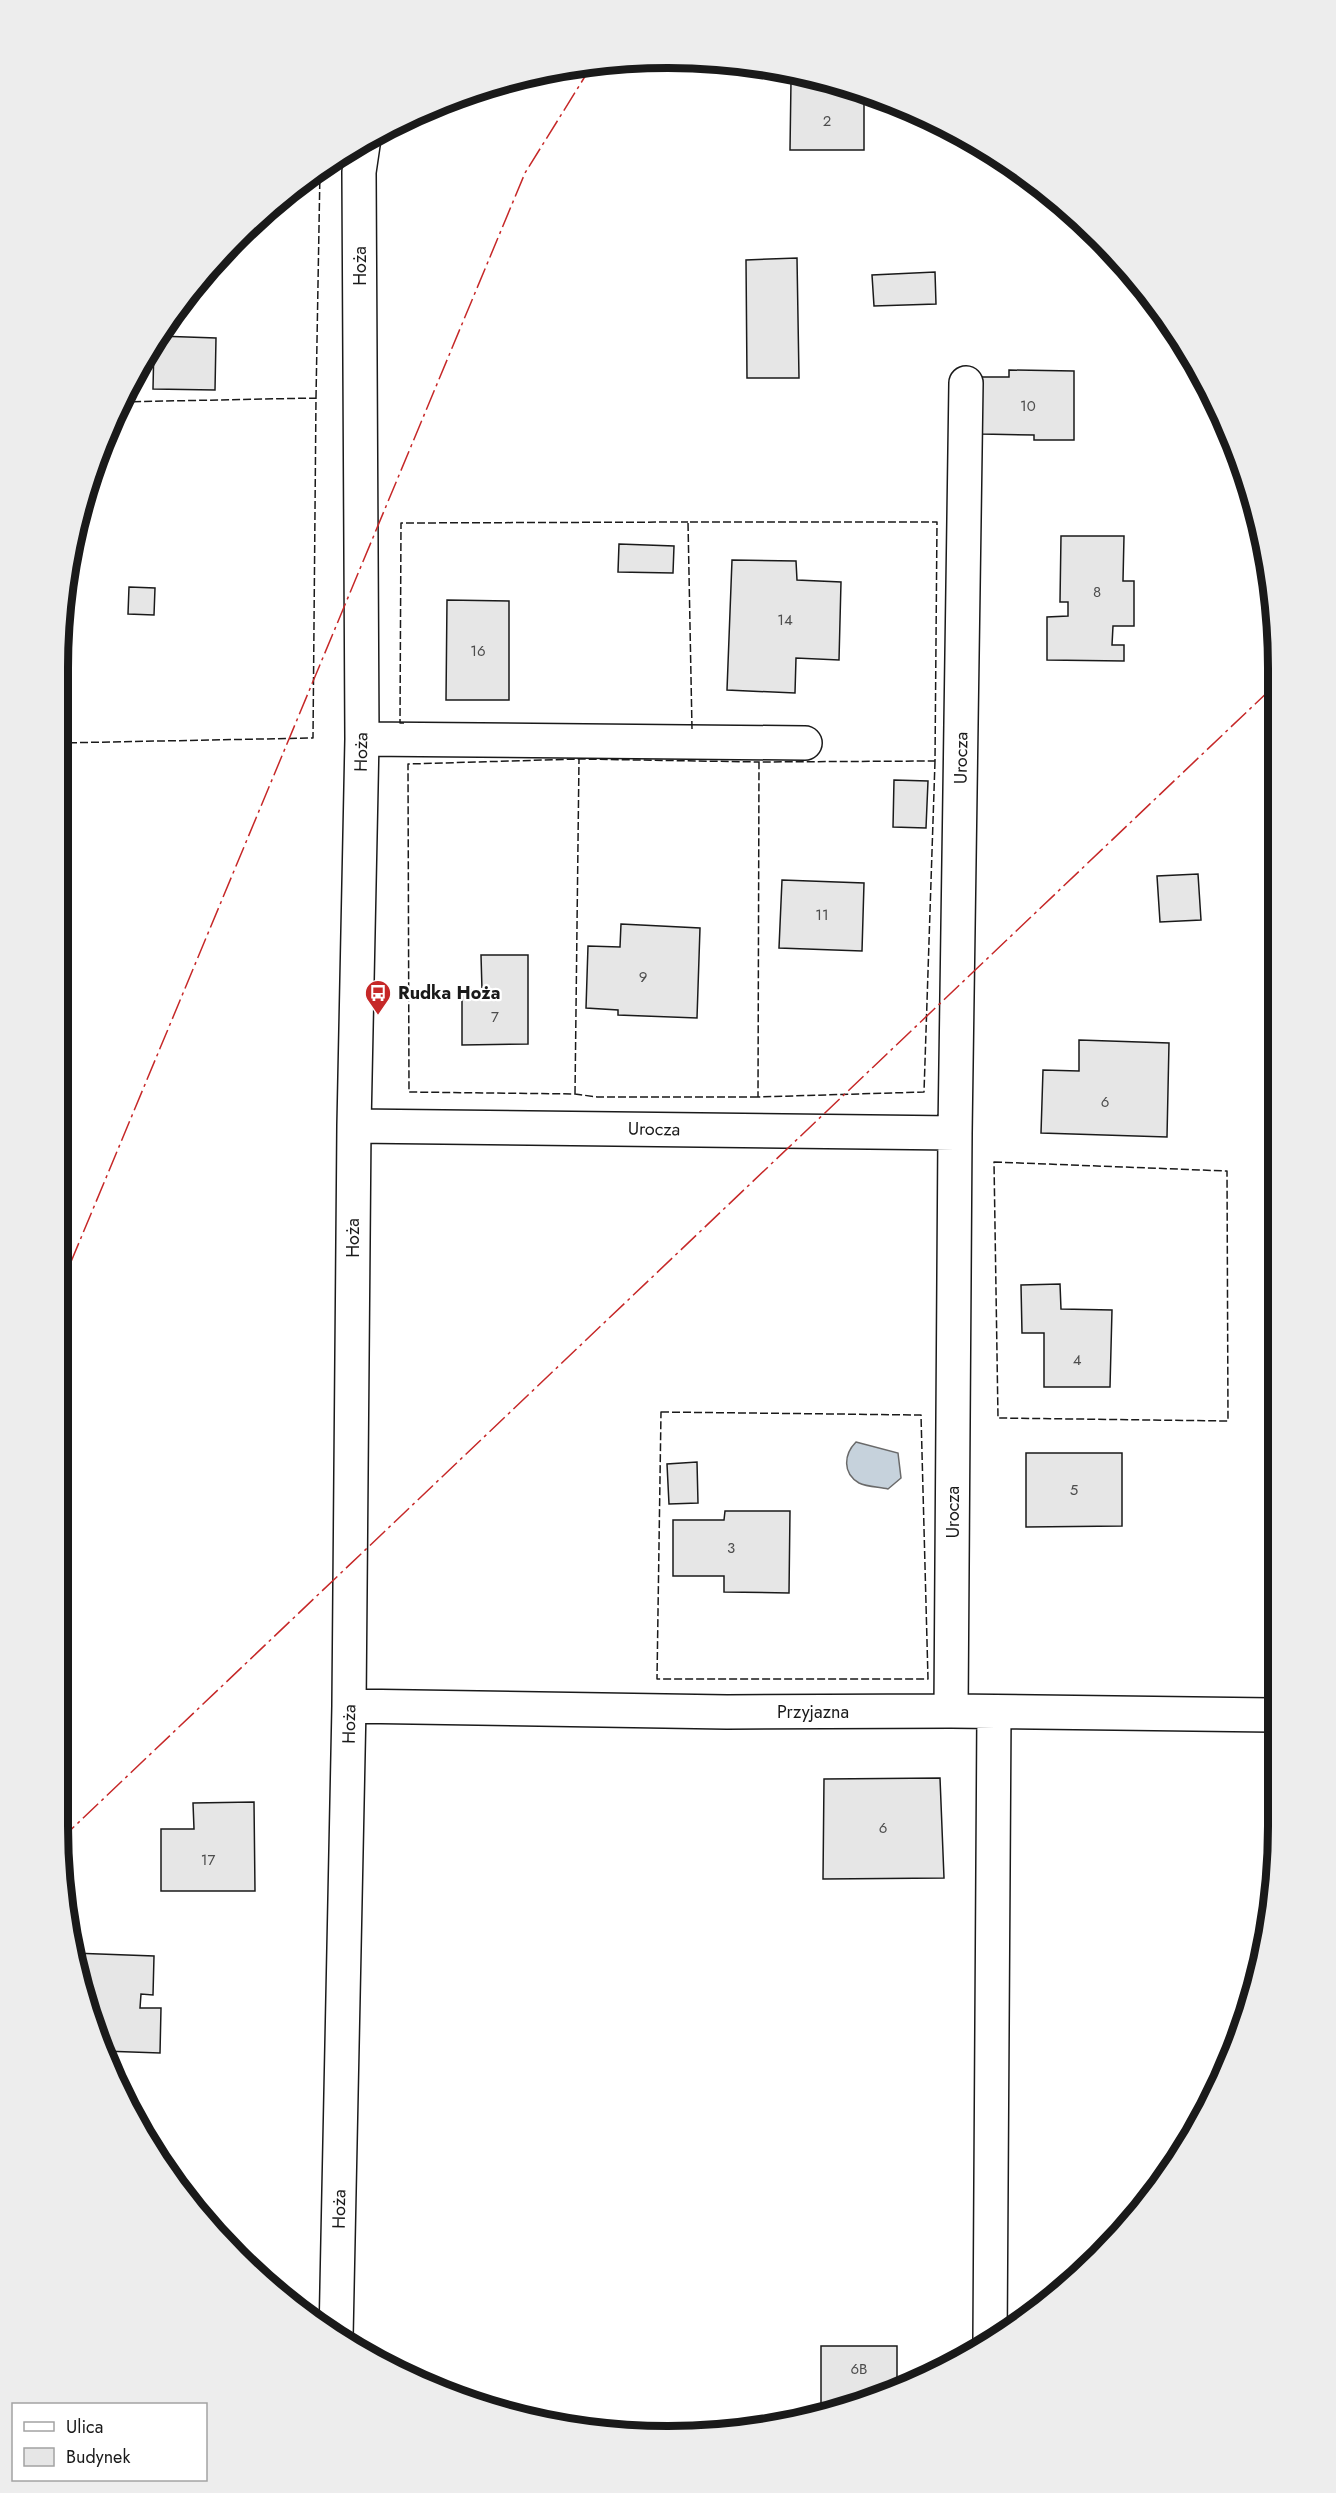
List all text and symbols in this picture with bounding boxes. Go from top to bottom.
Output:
house number: 2 [823,110,831,132]
street label: Hoża [347,246,373,286]
house number: 10 [1020,395,1036,417]
house number: 8 [1093,581,1101,603]
house number: 14 [777,609,793,631]
house number: 16 [470,640,486,662]
street label: Hoża [348,732,374,772]
street label: Urocza [948,732,974,784]
house number: 11 [815,904,829,926]
house number: 9 [639,966,647,988]
bus stop icon: Rudka Hoża [363,978,393,1016]
place label: Rudka Hoża [398,980,500,1006]
house number: 7 [491,1006,499,1028]
house number: 6 [1101,1091,1109,1113]
street label: Urocza [628,1116,680,1142]
street label: Hoża [340,1218,366,1258]
house number: 4 [1073,1349,1082,1371]
house number: 5 [1070,1479,1078,1501]
street label: Urocza [940,1486,966,1538]
house number: 3 [727,1537,735,1559]
street label: Przyjazna [777,1699,849,1725]
street label: Hoża [336,1704,362,1744]
house number: 6 [879,1817,887,1839]
house number: 17 [201,1849,215,1871]
street label: Hoża [326,2189,352,2229]
house number: 6B [850,2358,868,2380]
legend [12,2403,207,2481]
text: Ulica [66,2414,103,2440]
text: Budynek [66,2444,130,2470]

